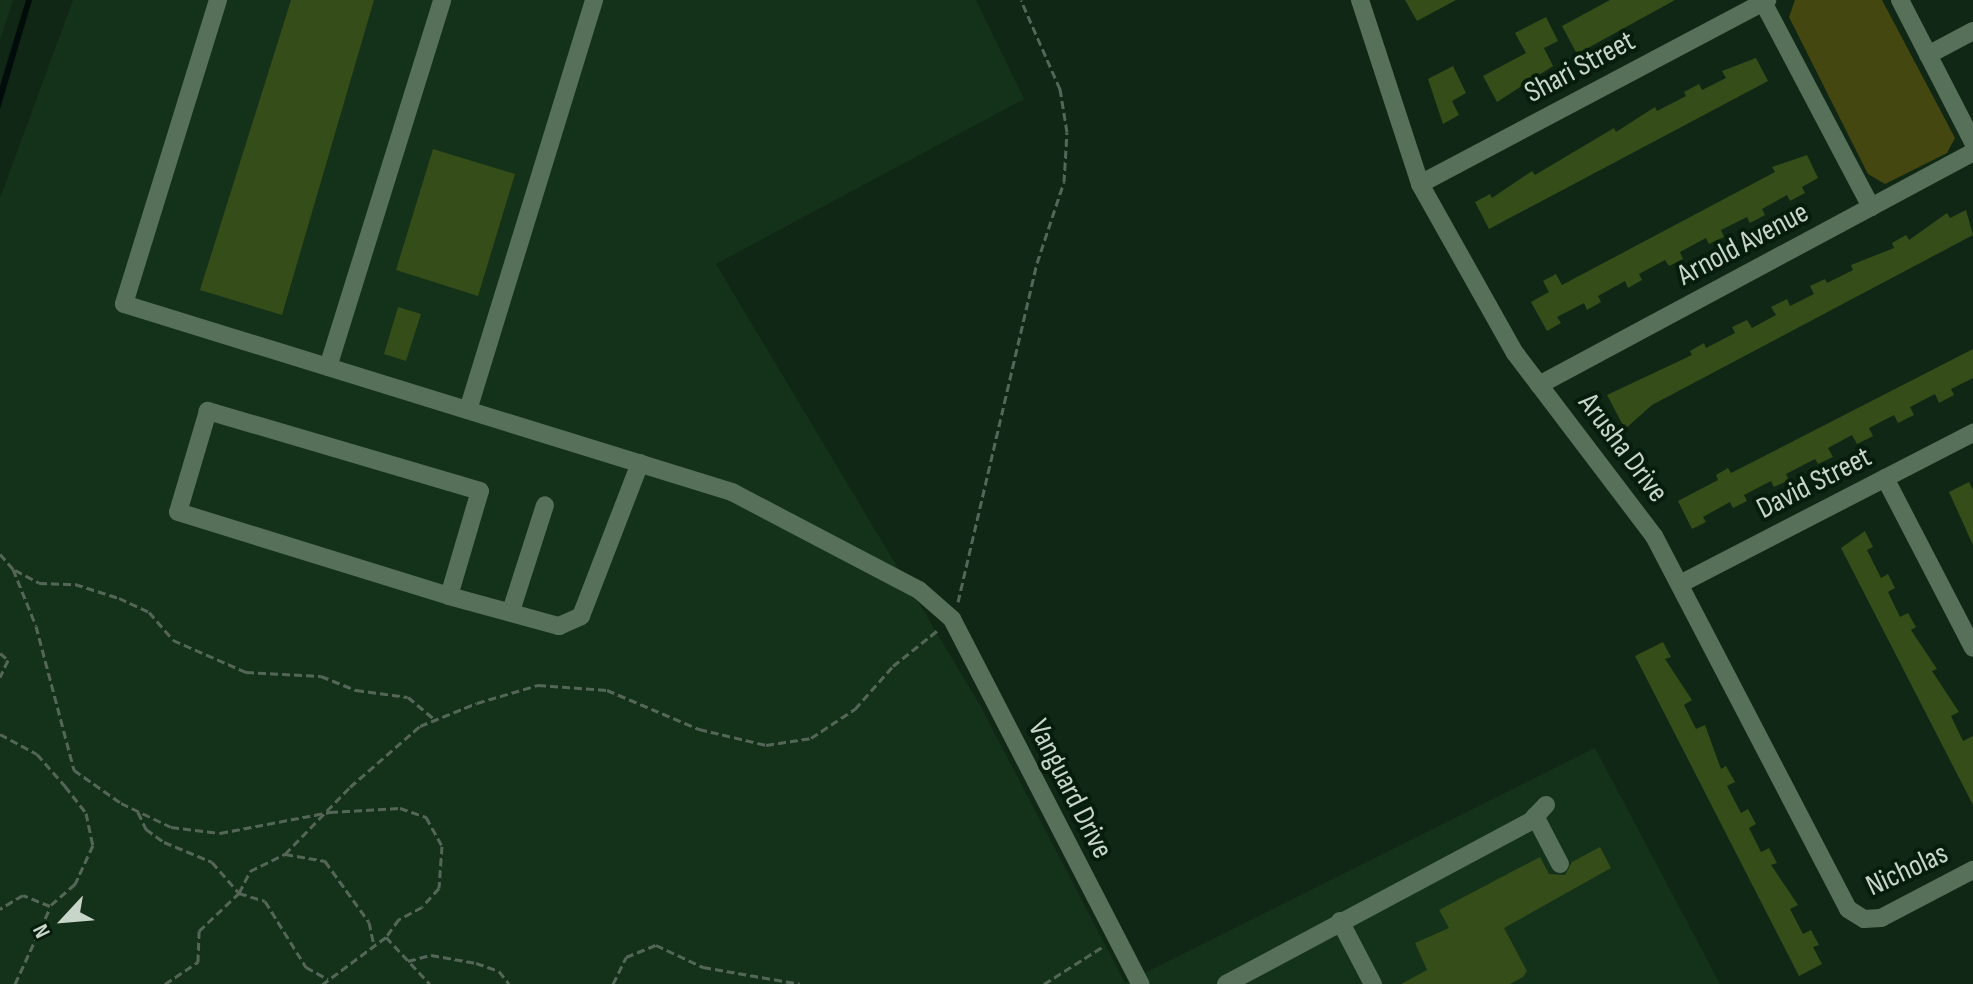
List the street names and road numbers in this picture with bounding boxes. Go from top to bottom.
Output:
street label: Shari Street [1519,23,1641,111]
street label: Arnold Avenue [1671,194,1815,294]
street label: Arusha Drive [1570,387,1676,509]
street label: David Street [1751,439,1877,527]
street label: Vanguard Drive [1020,714,1120,864]
street label: Nicholas [1860,835,1954,905]

